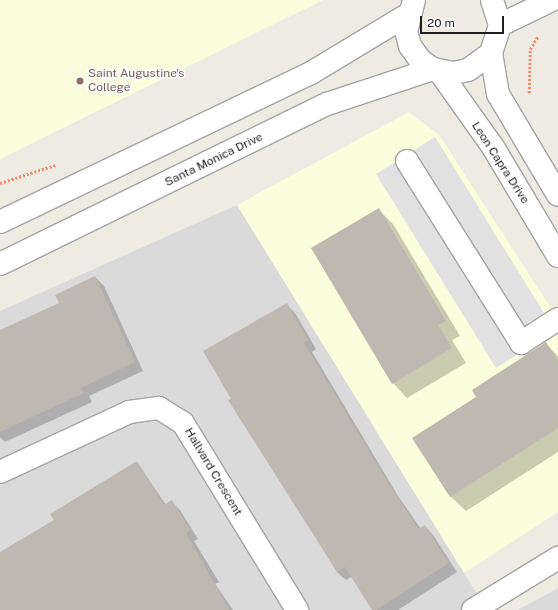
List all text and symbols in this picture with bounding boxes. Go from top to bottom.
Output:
scale bar [422,8,506,34]
text: 20 m [427,16,455,30]
place label: Saint Augustine's College [88,67,184,95]
marker: Saint Augustine's College [75,76,85,86]
street label: Leon Capra Drive [468,119,532,207]
street label: Santa Monica Drive [163,130,265,190]
street label: Hallvard Crescent [181,425,245,519]

